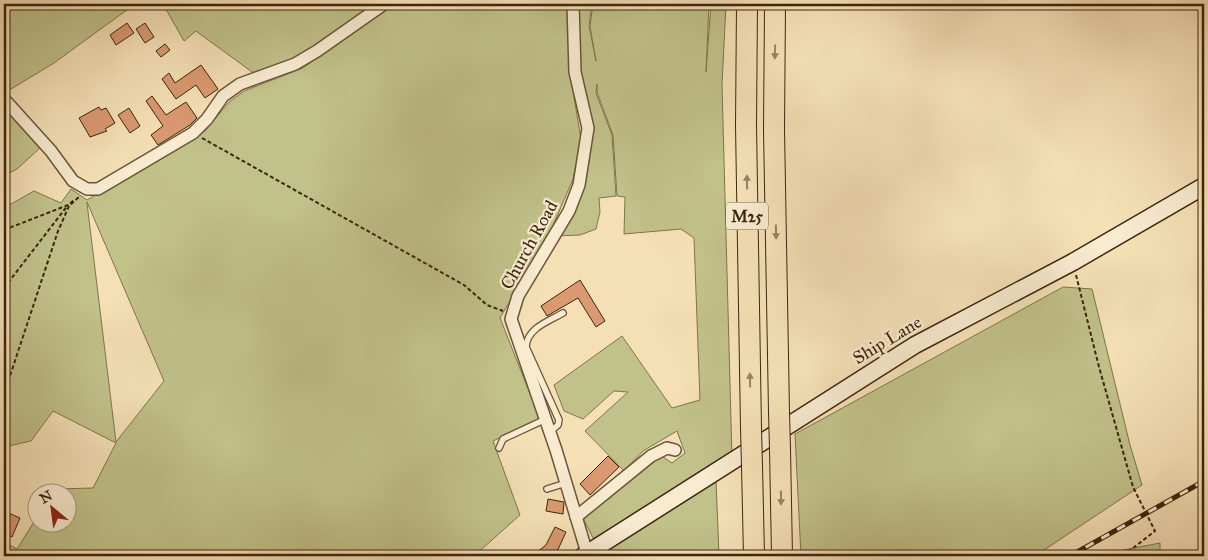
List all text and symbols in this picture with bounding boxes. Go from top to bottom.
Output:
one-way arrow [771,45,779,61]
one-way arrow [743,174,751,190]
street label: Church Road [496,197,562,293]
road number: M25 [726,202,768,230]
one-way arrow [772,225,780,241]
street label: Ship Lane [849,311,925,369]
one-way arrow [746,371,754,387]
north arrow [28,482,78,532]
text: N [37,487,55,507]
one-way arrow [777,490,785,506]

